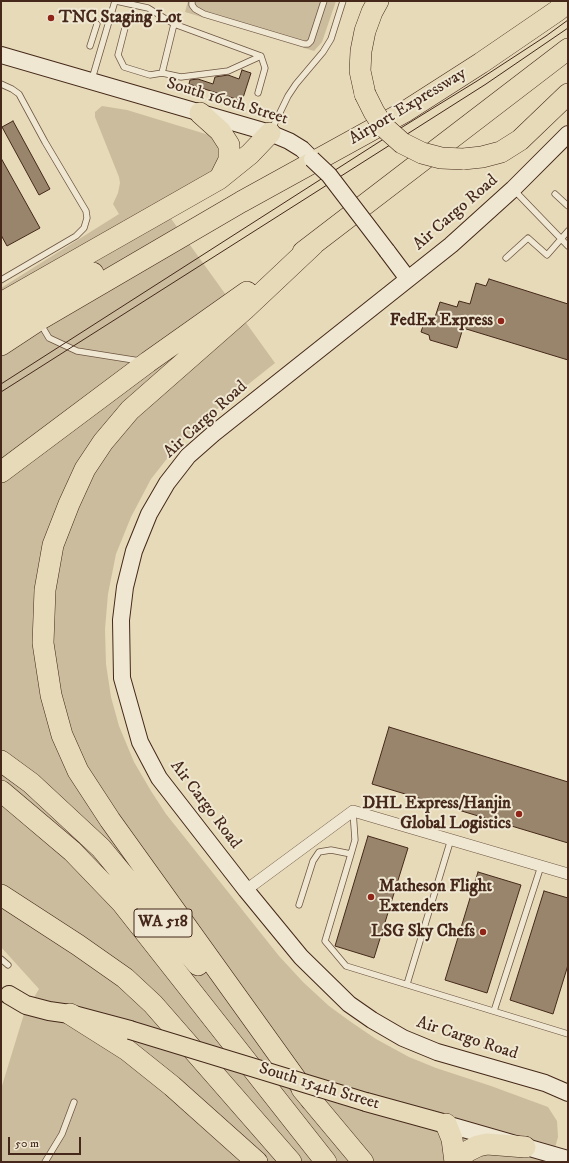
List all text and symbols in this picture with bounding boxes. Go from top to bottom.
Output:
place label: TNC Staging Lot [59,8,182,28]
marker: TNC Staging Lot [46,13,56,23]
street label: Airport Expressway [346,64,470,150]
street label: South 160th Street [164,74,290,130]
street label: Air Cargo Road [410,171,502,255]
place label: FedEx Express [390,311,493,331]
marker: FedEx Express [496,316,506,326]
street label: Air Cargo Road [160,377,252,463]
street label: Air Cargo Road [165,757,245,853]
place label: DHL Express/Hanjin Global Logistics [362,794,511,834]
marker: DHL Express/Hanjin Global Logistics [514,809,524,819]
place label: Matheson Flight Extenders [379,877,492,917]
marker: Matheson Flight Extenders [366,892,376,902]
road number: WA 518 [134,909,192,937]
place label: LSG Sky Chefs [371,922,475,942]
marker: LSG Sky Chefs [478,927,488,937]
street label: Air Cargo Road [414,1013,520,1065]
street label: South 154th Street [256,1059,382,1115]
scale bar [10,1129,83,1155]
text: 50 m [15,1136,39,1151]

